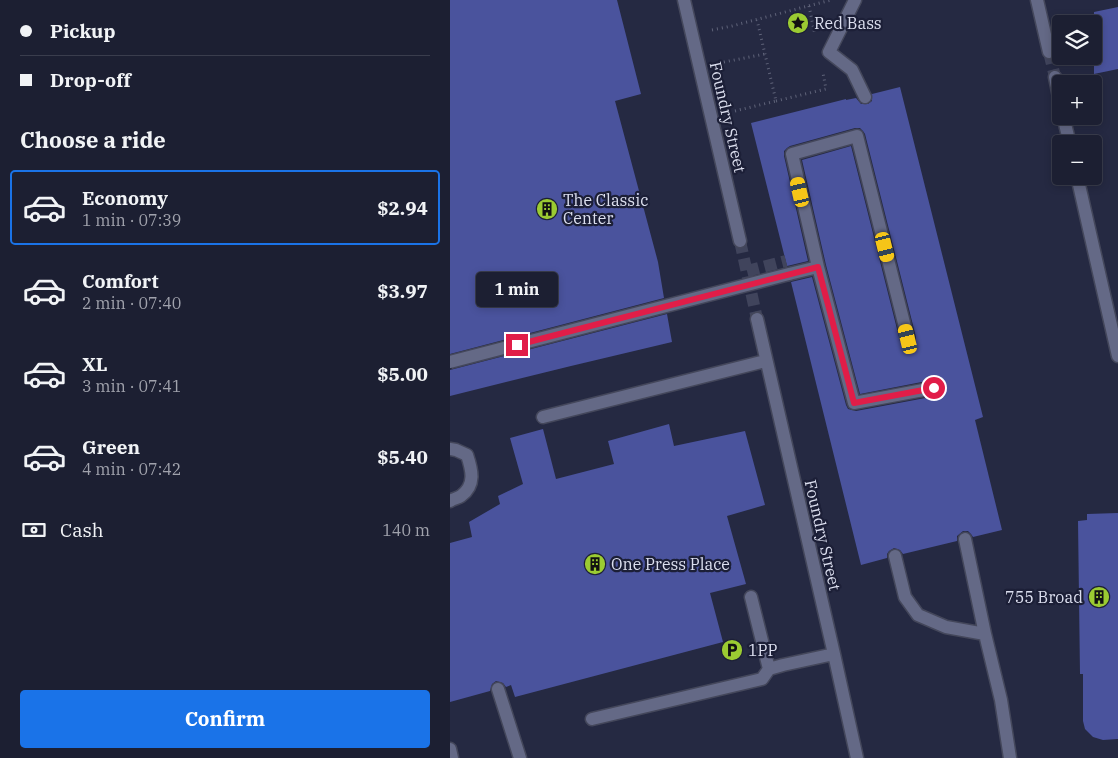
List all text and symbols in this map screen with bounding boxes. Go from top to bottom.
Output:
place icon: Red Bass [786,11,810,35]
place label: Red Bass [814,13,882,33]
map controls [1052,15,1102,185]
button: layers [1052,15,1102,65]
text: Pickup [50,19,115,43]
street label: Foundry Street [706,60,751,175]
text: Drop-off [50,68,131,92]
button: + [1052,75,1102,125]
text: Choose a ride [20,125,166,154]
button: − [1052,135,1102,185]
car [789,176,810,208]
icon: car [22,185,67,230]
text: Economy [82,186,168,210]
place label: The Classic Center [563,190,648,228]
text: $2.94 [377,196,428,220]
building icon: The Classic Center [535,197,559,221]
text: 1 min · 07:39 [82,210,181,230]
car [874,231,895,263]
icon: car [22,268,67,313]
text: Comfort [82,269,159,293]
callout: 1 min [476,272,558,308]
text: $3.97 [377,279,428,303]
text: 1 min [495,279,539,299]
text: 2 min · 07:40 [82,293,181,313]
car [897,323,918,355]
route end [506,334,528,356]
icon: car [22,351,67,396]
text: XL [82,352,108,376]
text: $5.00 [377,362,428,386]
text: 3 min · 07:41 [82,376,181,396]
route start [923,377,945,399]
icon: car [22,434,67,479]
text: Green [82,435,140,459]
text: $5.40 [377,445,428,469]
text: 4 min · 07:42 [82,459,181,479]
street label: Foundry Street [801,478,846,593]
icon: cash [20,516,48,544]
text: Cash [60,518,104,542]
text: 140 m [382,520,430,540]
building icon: One Press Place [583,552,607,576]
place label: One Press Place [611,554,730,574]
building icon: 755 Broad [1087,585,1111,609]
place label: 755 Broad [1005,587,1083,607]
parking icon: 1PP [720,638,744,662]
place label: 1PP [748,640,778,660]
button: Confirm [20,690,430,748]

